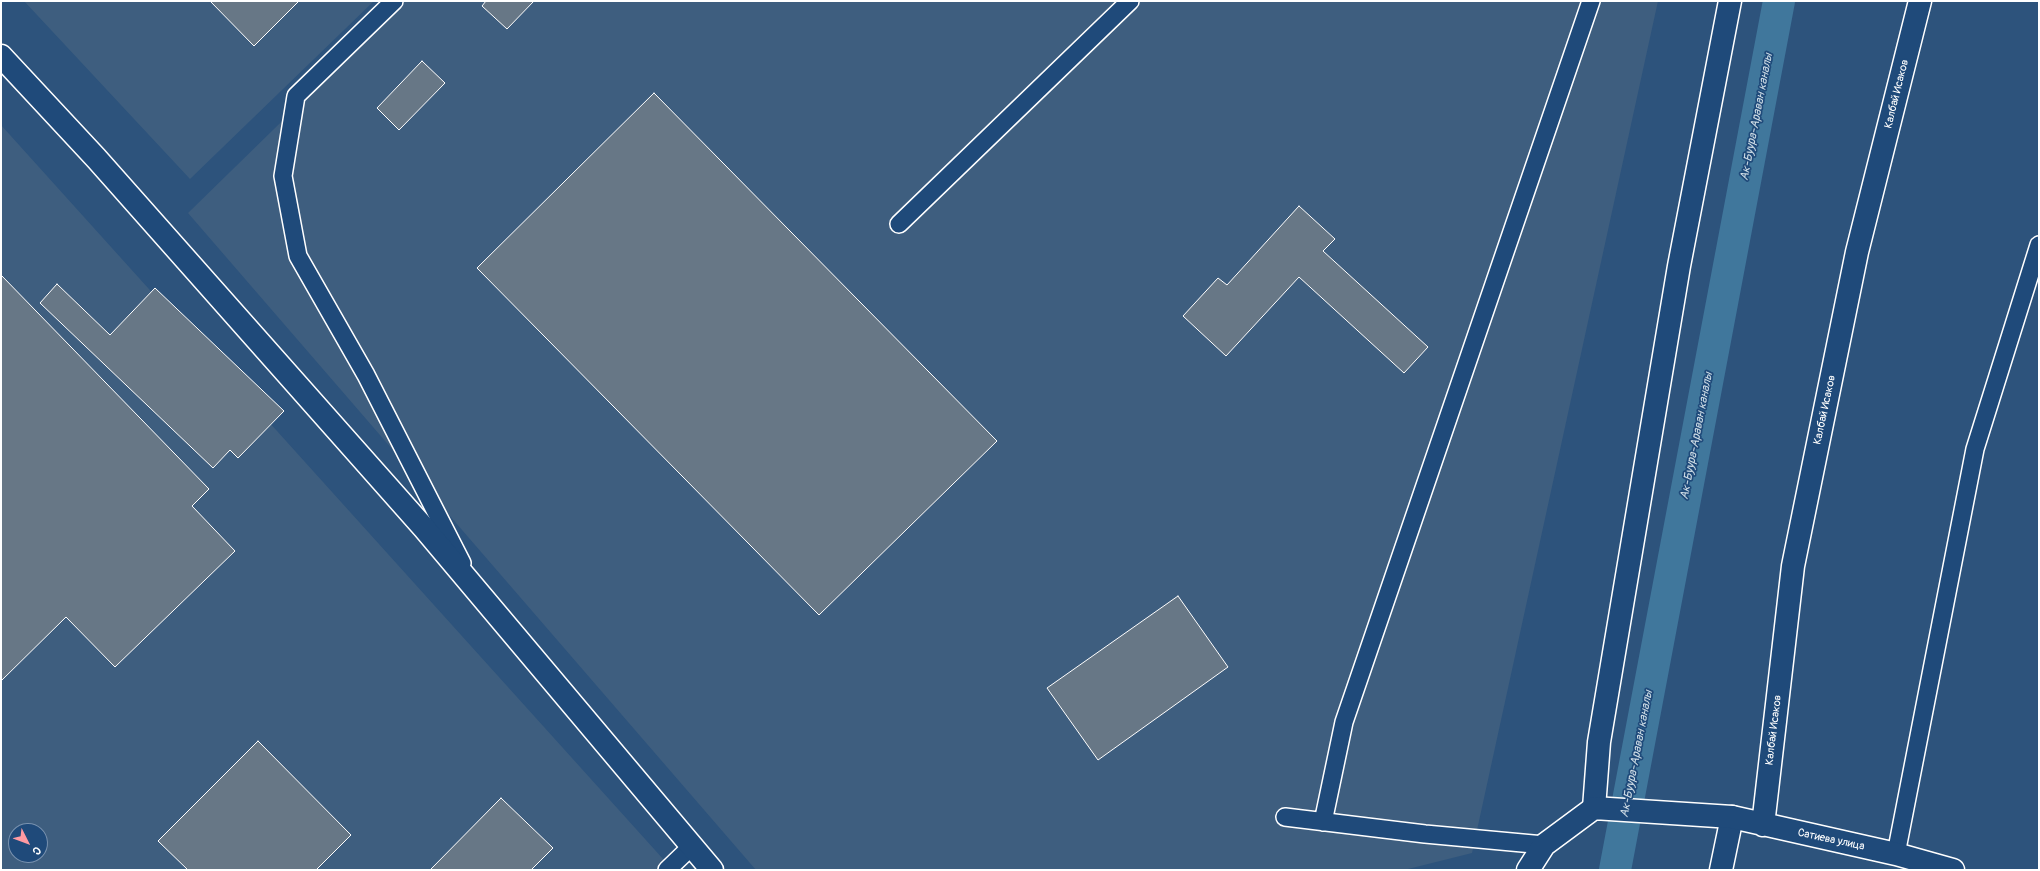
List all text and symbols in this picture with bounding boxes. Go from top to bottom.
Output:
water label: Ак-Буура-Араван каналы [1738,52,1776,182]
street label: Калбай Исаков [1882,58,1912,130]
water label: Ак-Буура-Араван каналы [1678,371,1716,501]
street label: Калбай Исаков [1811,374,1839,446]
water label: Ак-Буура-Араван каналы [1618,689,1656,819]
street label: Калбай Исаков [1763,694,1785,766]
north arrow [8,823,48,863]
street label: Сатиева улица [1796,826,1866,854]
text: С [29,844,44,858]

